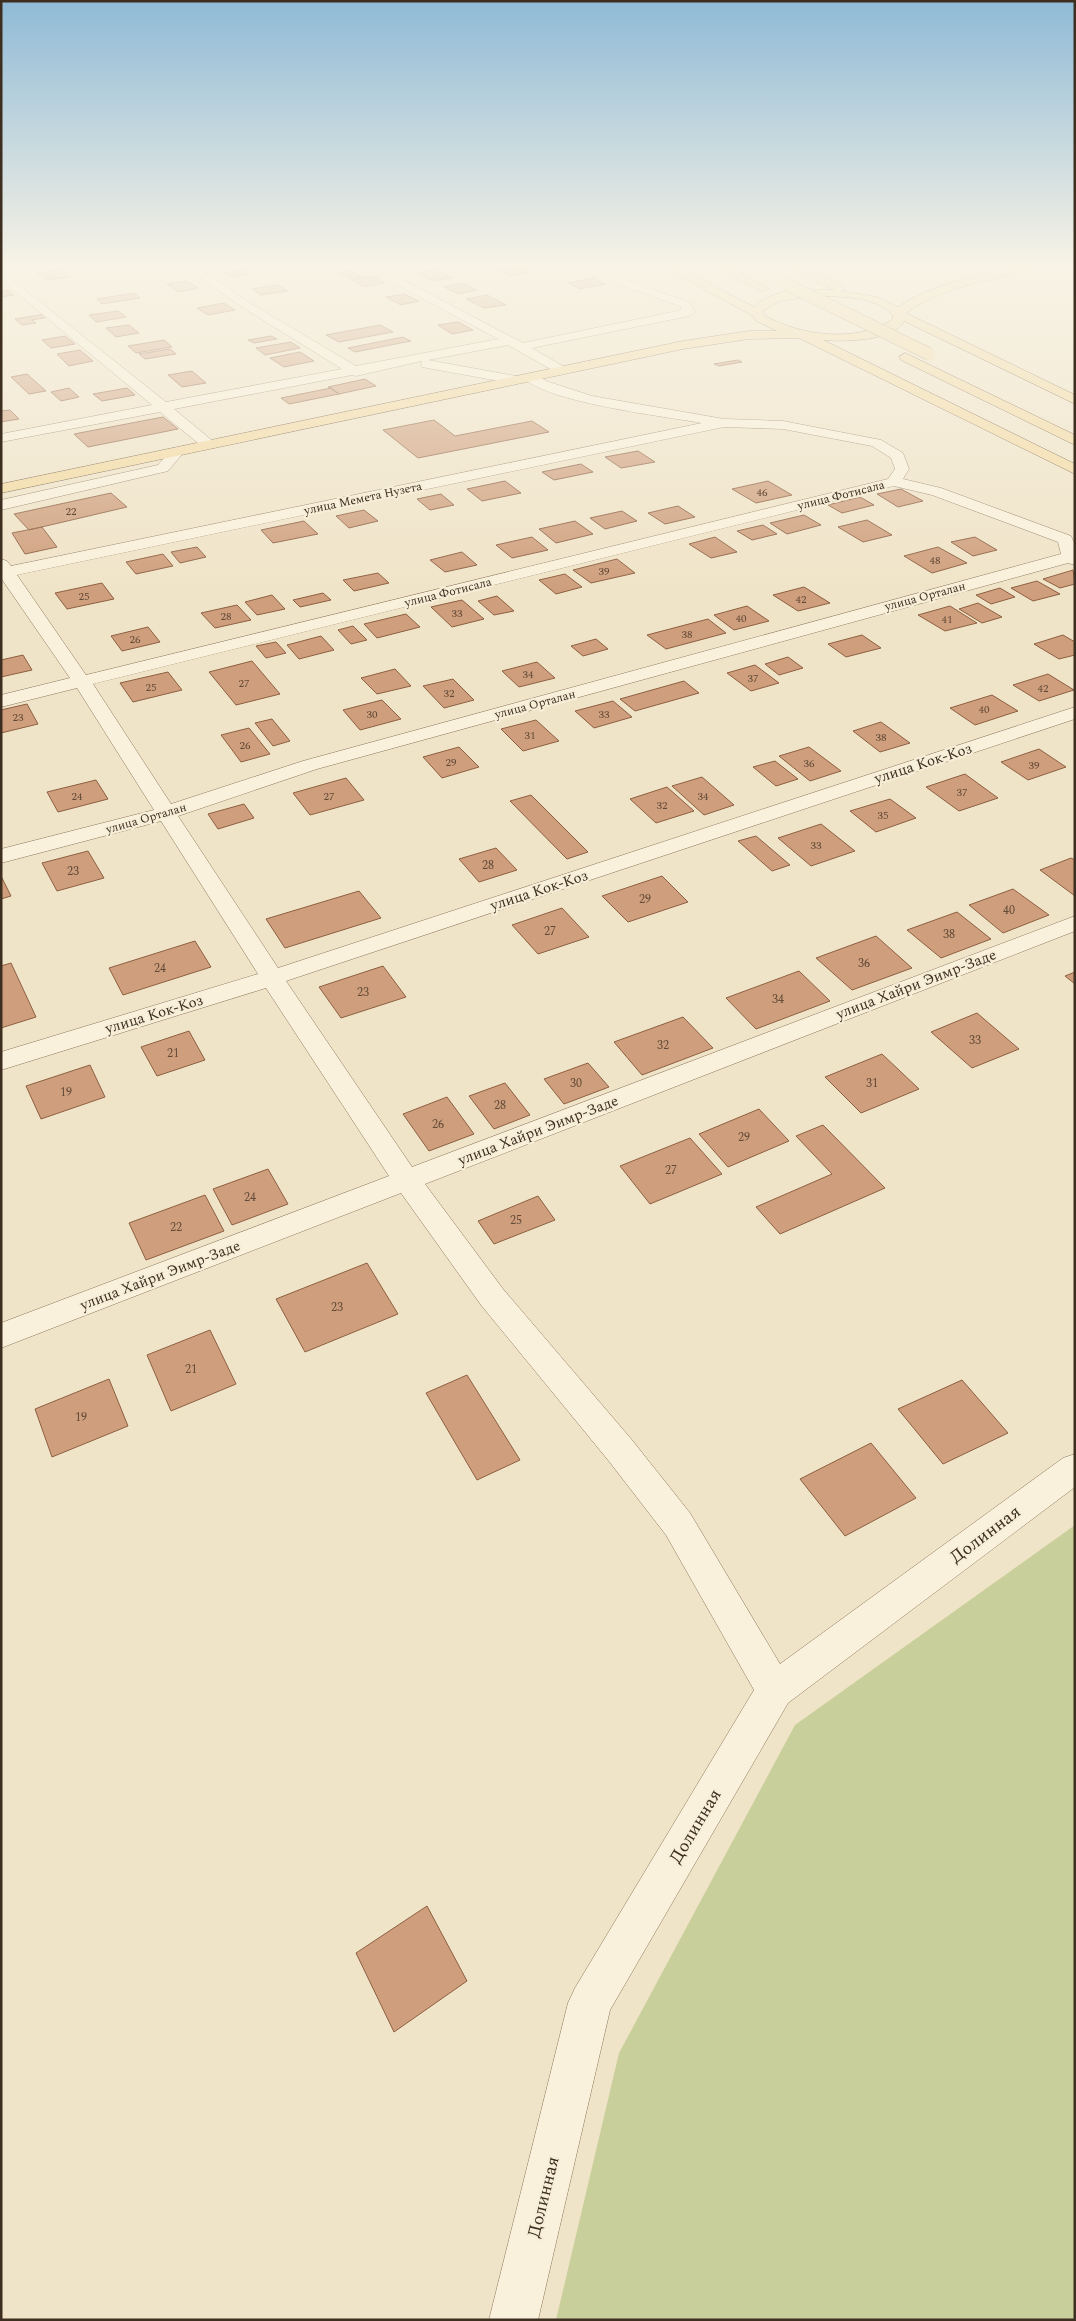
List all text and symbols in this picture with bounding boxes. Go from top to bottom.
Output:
street label: улица Фотисала [795,475,887,516]
street label: улица Мемета Нузета [301,477,424,520]
house number: 46 [757,484,768,501]
house number: 22 [66,503,77,520]
house number: 48 [930,552,941,569]
house number: 39 [599,563,610,580]
street label: улица Фотисала [402,572,494,613]
street label: улица Орталан [882,577,968,617]
house number: 25 [79,588,90,605]
house number: 42 [796,591,807,608]
house number: 33 [452,605,463,622]
house number: 28 [221,608,232,625]
house number: 40 [736,610,747,627]
house number: 41 [942,611,953,628]
house number: 38 [682,626,693,643]
house number: 26 [130,631,141,648]
house number: 34 [523,666,534,683]
house number: 37 [748,670,759,687]
house number: 27 [239,675,250,692]
house number: 25 [146,679,157,696]
house number: 42 [1038,680,1049,697]
house number: 32 [444,685,455,702]
street label: улица Орталан [492,685,578,725]
house number: 40 [979,701,990,718]
house number: 30 [367,706,378,723]
house number: 33 [599,706,610,723]
house number: 23 [13,709,24,726]
house number: 31 [525,727,536,744]
house number: 38 [876,729,887,746]
house number: 26 [240,737,251,754]
street label: улица Кок-Коз [870,737,975,790]
house number: 29 [446,754,457,771]
house number: 36 [804,755,815,772]
house number: 39 [1029,757,1040,774]
house number: 37 [957,784,968,801]
house number: 24 [72,788,83,805]
house number: 27 [324,788,335,805]
house number: 34 [698,788,709,805]
house number: 32 [657,797,668,814]
street label: улица Орталан [103,798,189,839]
house number: 35 [878,807,889,824]
house number: 33 [811,837,822,854]
house number: 28 [482,856,494,875]
house number: 23 [67,862,79,881]
street label: улица Кок-Коз [486,864,591,917]
house number: 29 [639,890,651,909]
house number: 40 [1003,901,1015,920]
house number: 27 [544,922,556,941]
house number: 38 [943,925,955,944]
street label: улица Хайри Эимр-Заде [832,943,1000,1026]
house number: 36 [858,954,870,973]
house number: 24 [154,959,166,978]
house number: 23 [357,983,369,1002]
street label: улица Кок-Коз [101,989,206,1041]
house number: 34 [772,990,784,1009]
house number: 33 [969,1031,981,1050]
house number: 32 [657,1036,669,1055]
house number: 21 [167,1044,179,1063]
house number: 30 [570,1074,582,1093]
house number: 31 [866,1074,878,1093]
house number: 19 [60,1083,72,1102]
street label: улица Хайри Эимр-Заде [454,1089,622,1172]
house number: 28 [494,1096,506,1115]
house number: 26 [432,1115,444,1134]
house number: 29 [738,1128,750,1147]
house number: 27 [665,1161,677,1180]
house number: 24 [244,1188,256,1207]
house number: 25 [510,1211,522,1230]
house number: 22 [170,1218,182,1237]
street label: улица Хайри Эимр-Заде [76,1234,244,1317]
house number: 23 [331,1298,343,1317]
house number: 21 [185,1360,197,1379]
house number: 19 [75,1408,87,1427]
street label: Долинная [944,1499,1027,1570]
street label: Долинная [662,1784,728,1869]
street label: Долинная [520,2154,567,2241]

